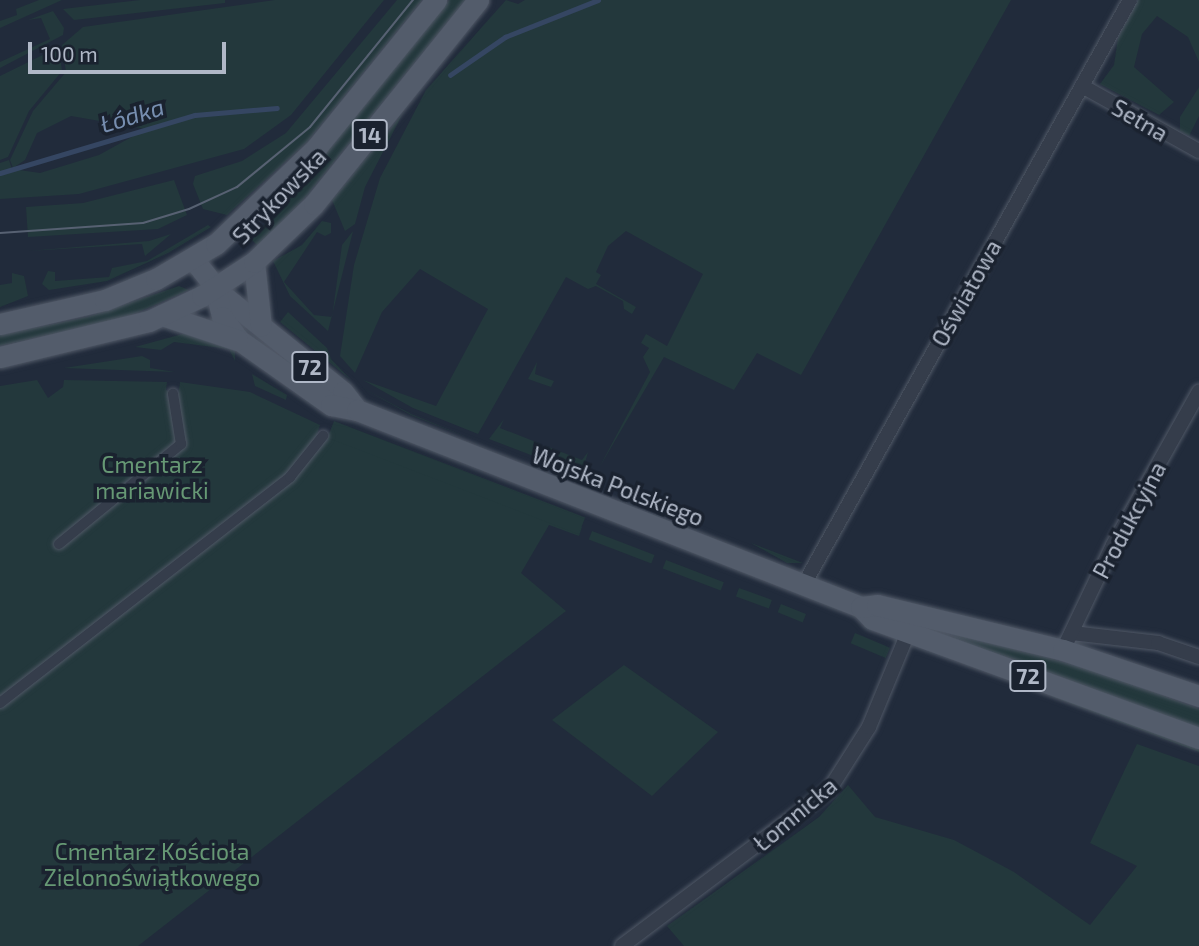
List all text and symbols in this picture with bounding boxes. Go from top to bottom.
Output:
scale bar [32,28,229,72]
text: 100 m [41,41,98,66]
water label: Łódka [97,92,167,138]
street label: Setna [1107,93,1173,147]
road number: 14 [351,118,389,152]
street label: Strykowska [227,142,331,250]
street label: Oświatowa [925,235,1007,351]
road number: 72 [291,350,329,384]
street label: Wojska Polskiego [528,441,708,531]
park label: Cmentarz mariawicki [95,450,209,504]
street label: Produkcyjna [1087,457,1171,583]
road number: 72 [1009,658,1047,694]
street label: Łomnicka [748,771,842,857]
park label: Cmentarz Kościoła Zielonoświątkowego [44,837,260,891]

